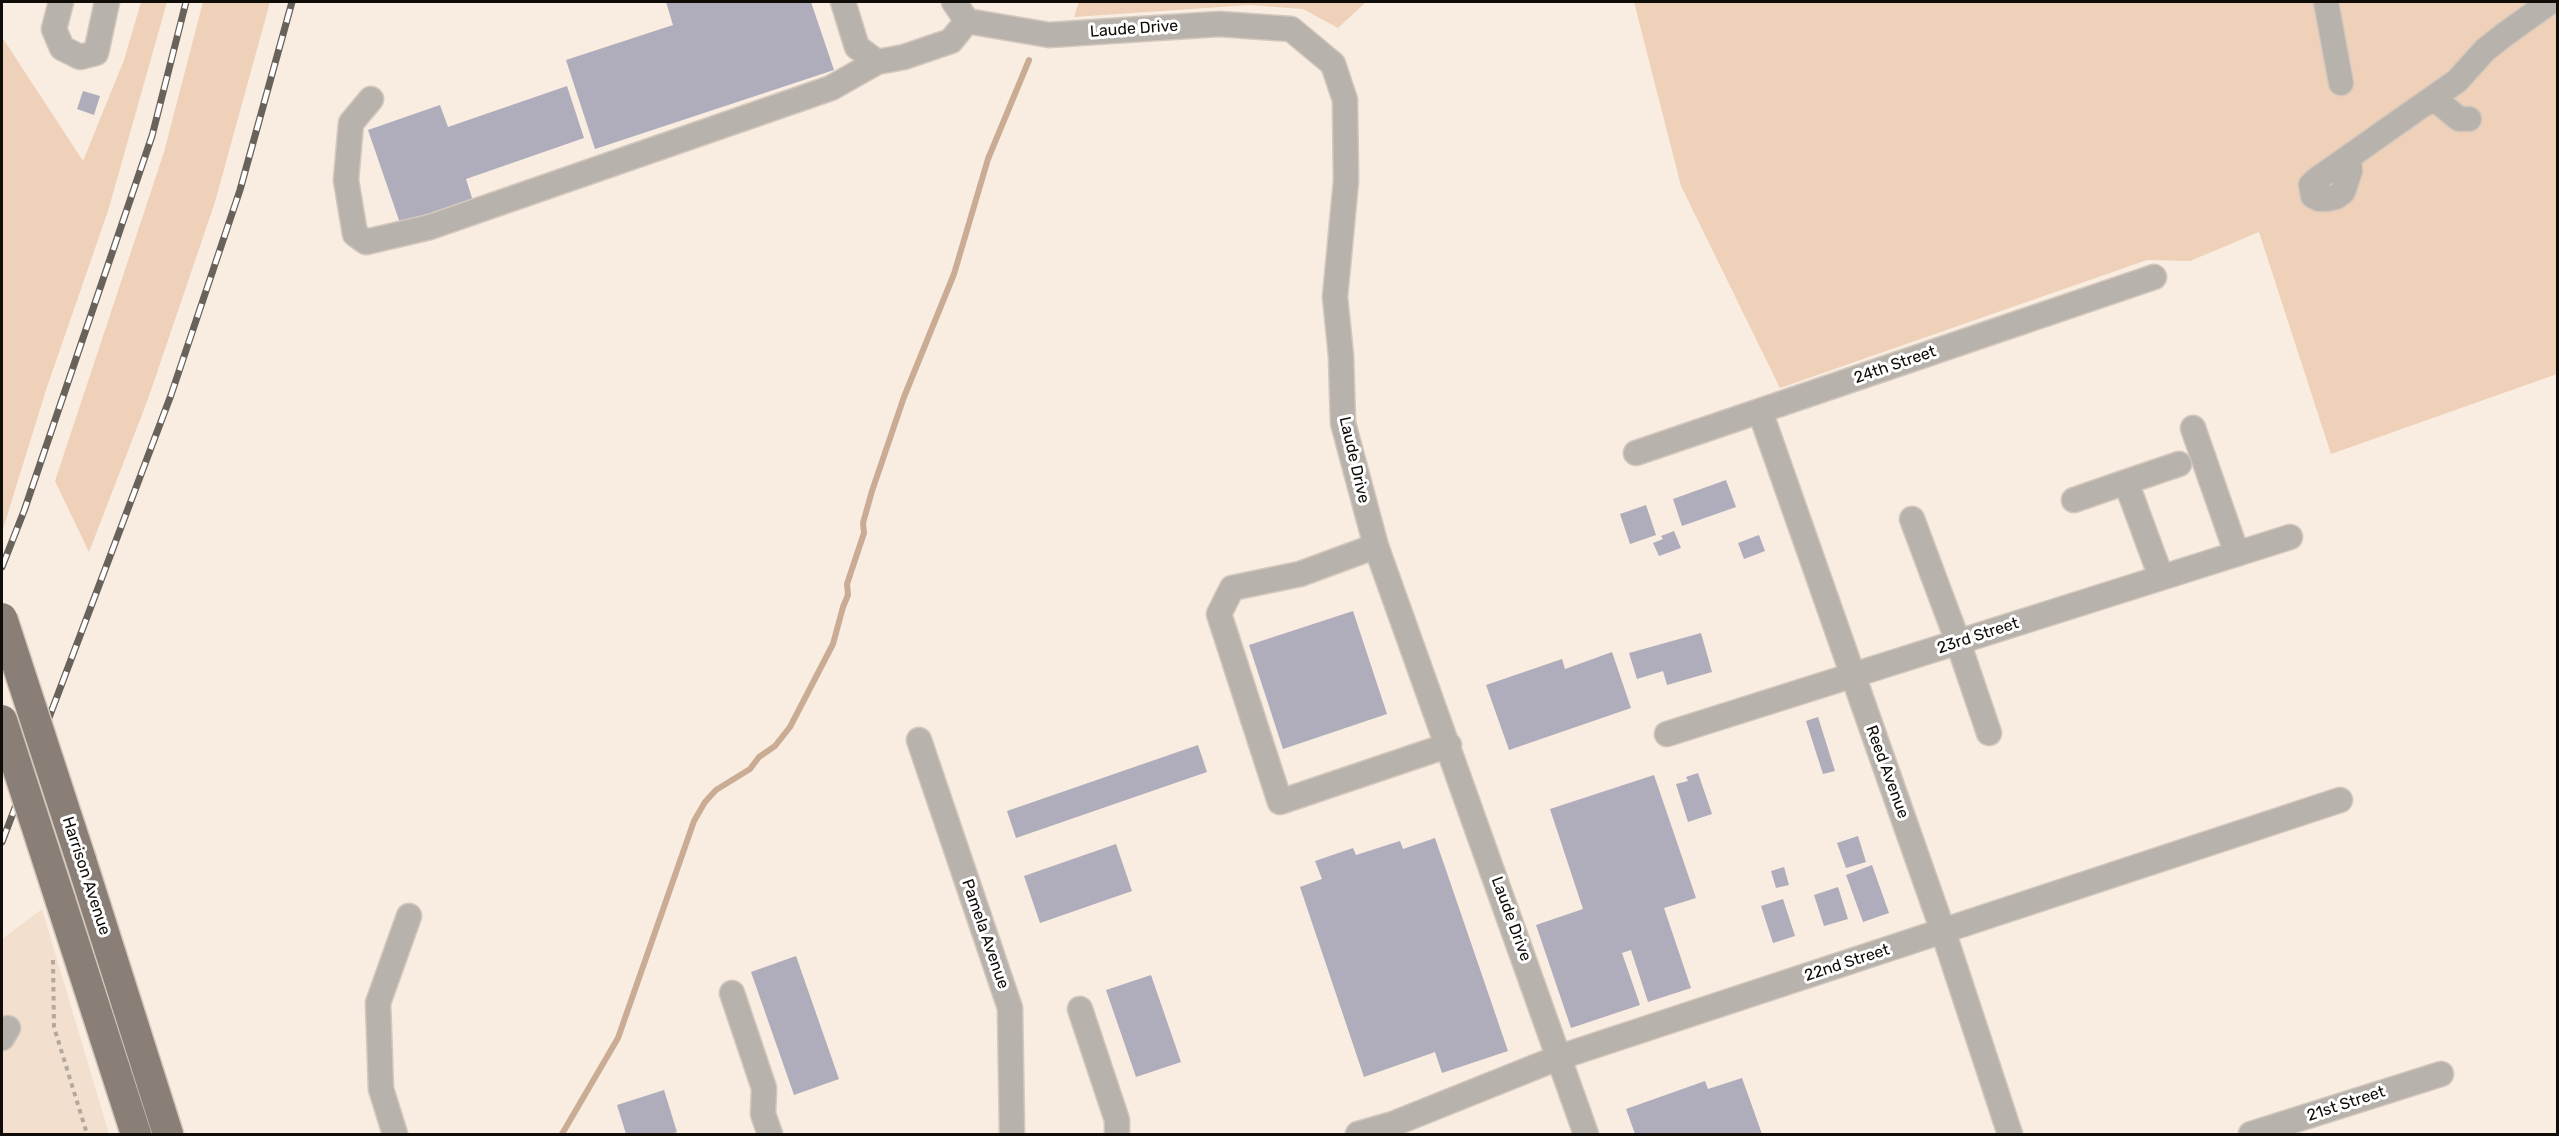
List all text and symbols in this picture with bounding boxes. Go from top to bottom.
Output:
street label: Laude Drive [1089,16,1179,42]
street label: 24th Street [1852,342,1938,388]
street label: Laude Drive [1335,415,1373,505]
street label: 23rd Street [1935,614,2021,658]
street label: Reed Avenue [1861,723,1913,821]
street label: Harrison Avenue [58,814,114,938]
street label: Laude Drive [1487,874,1535,964]
street label: Pamela Avenue [957,877,1013,991]
street label: 22nd Street [1802,940,1892,986]
street label: 21st Street [2305,1082,2387,1126]

